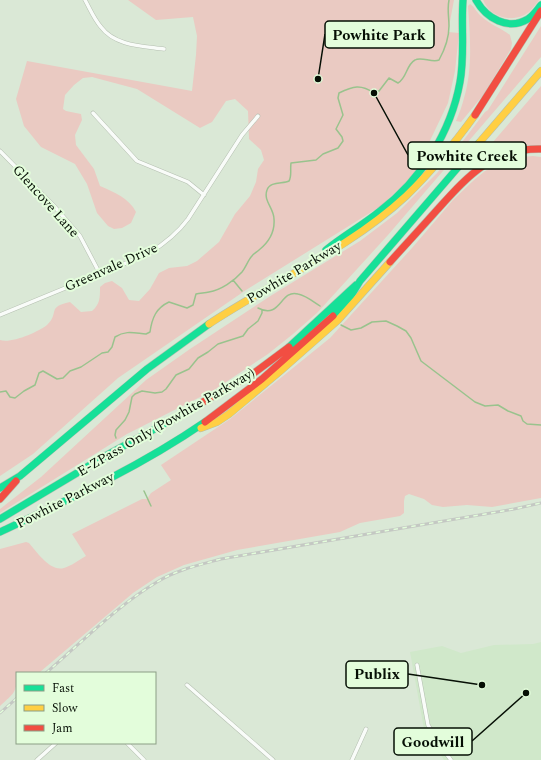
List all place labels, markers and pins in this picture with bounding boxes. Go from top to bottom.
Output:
callout: Powhite Park [325,21,434,48]
callout: Powhite Creek [408,142,526,169]
callout: Publix [346,661,408,688]
callout: Goodwill [394,728,472,755]

